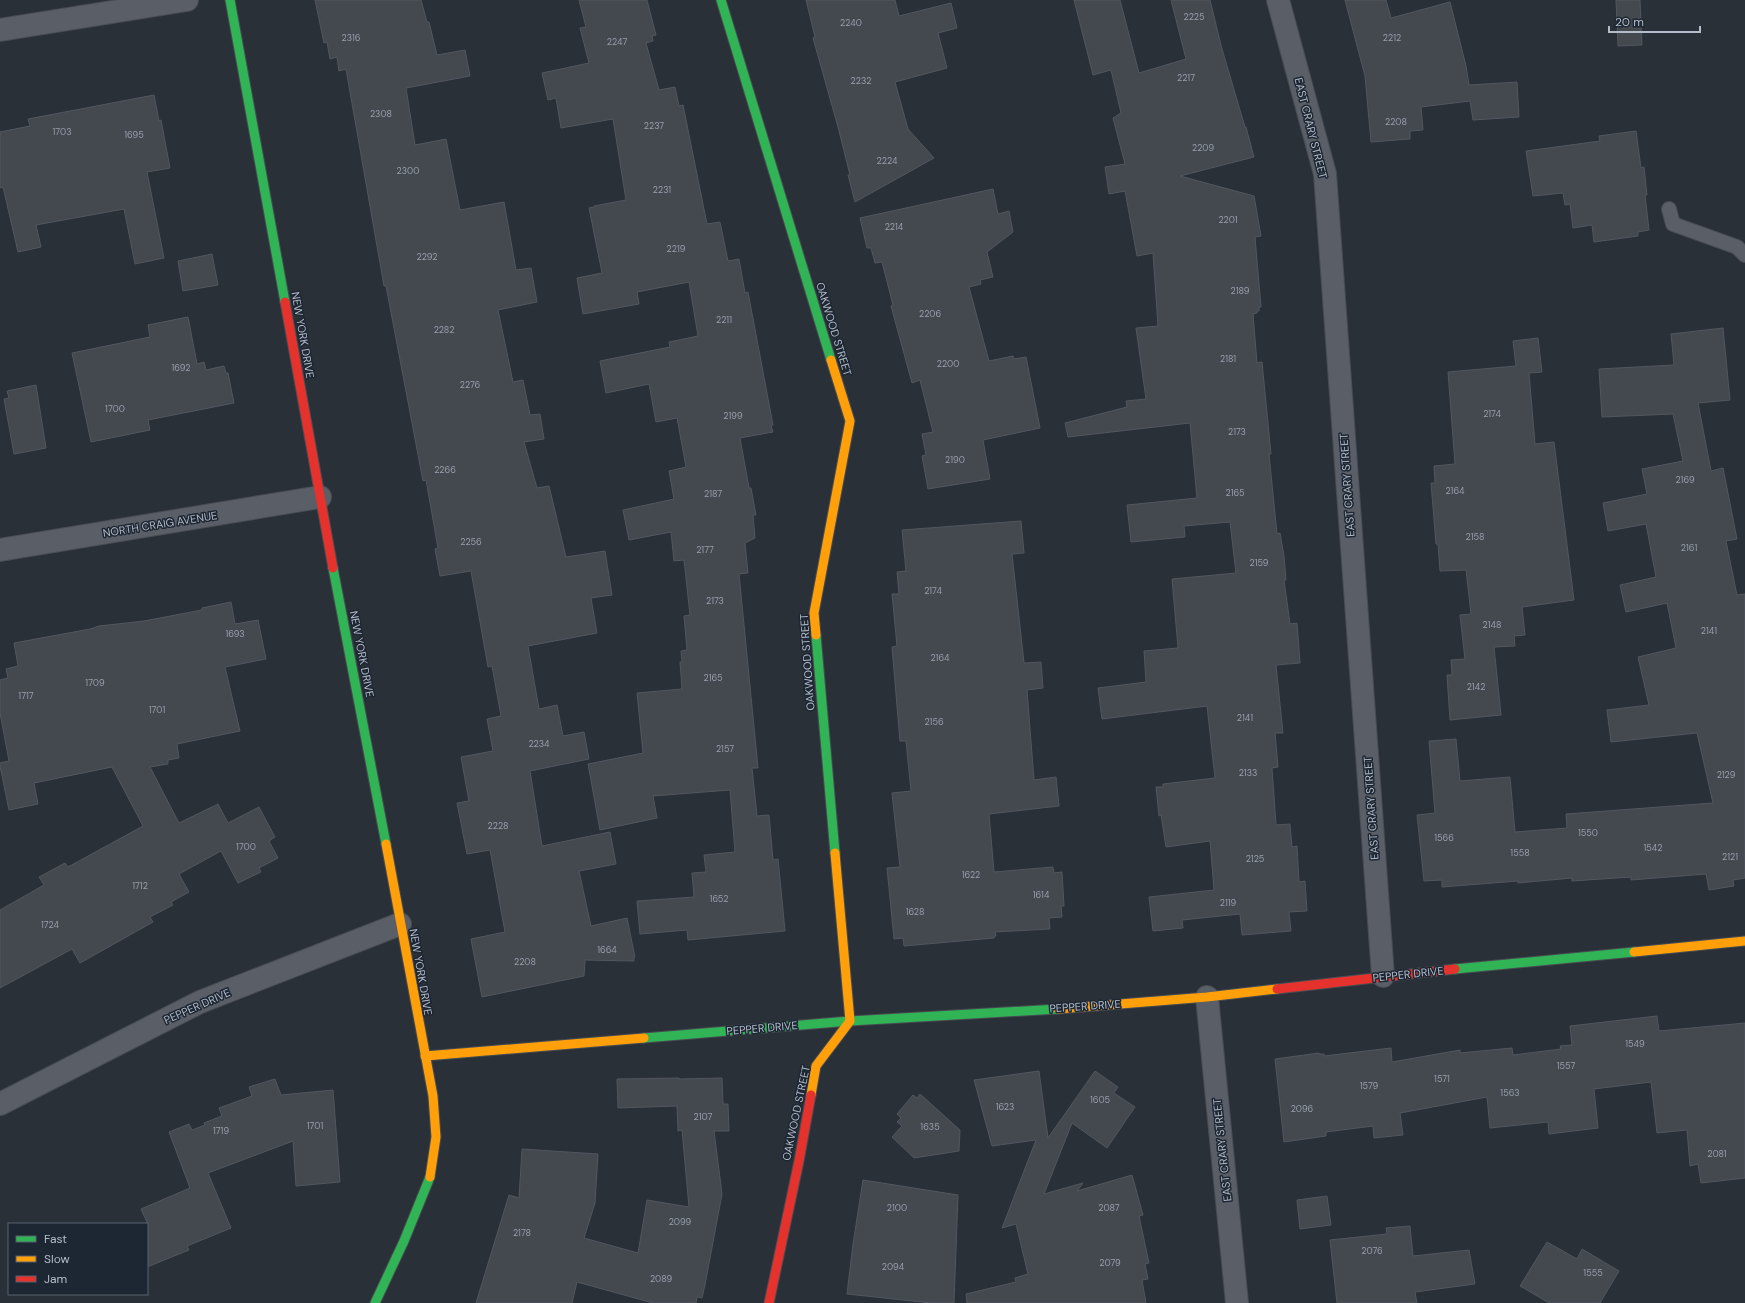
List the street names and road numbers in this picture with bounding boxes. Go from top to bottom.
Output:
street label: EAST CRARY STREET [1292,76,1330,180]
street label: OAKWOOD STREET [813,281,855,377]
street label: NEW YORK DRIVE [288,291,318,379]
street label: EAST CRARY STREET [1336,433,1358,537]
street label: NORTH CRAIG AVENUE [102,508,218,540]
street label: NEW YORK DRIVE [347,610,377,698]
street label: OAKWOOD STREET [797,613,817,711]
street label: EAST CRARY STREET [1360,756,1382,860]
street label: NEW YORK DRIVE [406,928,436,1016]
street label: PEPPER DRIVE [1372,963,1444,985]
street label: PEPPER DRIVE [162,985,232,1027]
street label: PEPPER DRIVE [1049,997,1121,1015]
street label: PEPPER DRIVE [726,1018,798,1038]
street label: OAKWOOD STREET [779,1064,813,1162]
street label: EAST CRARY STREET [1210,1098,1234,1202]

